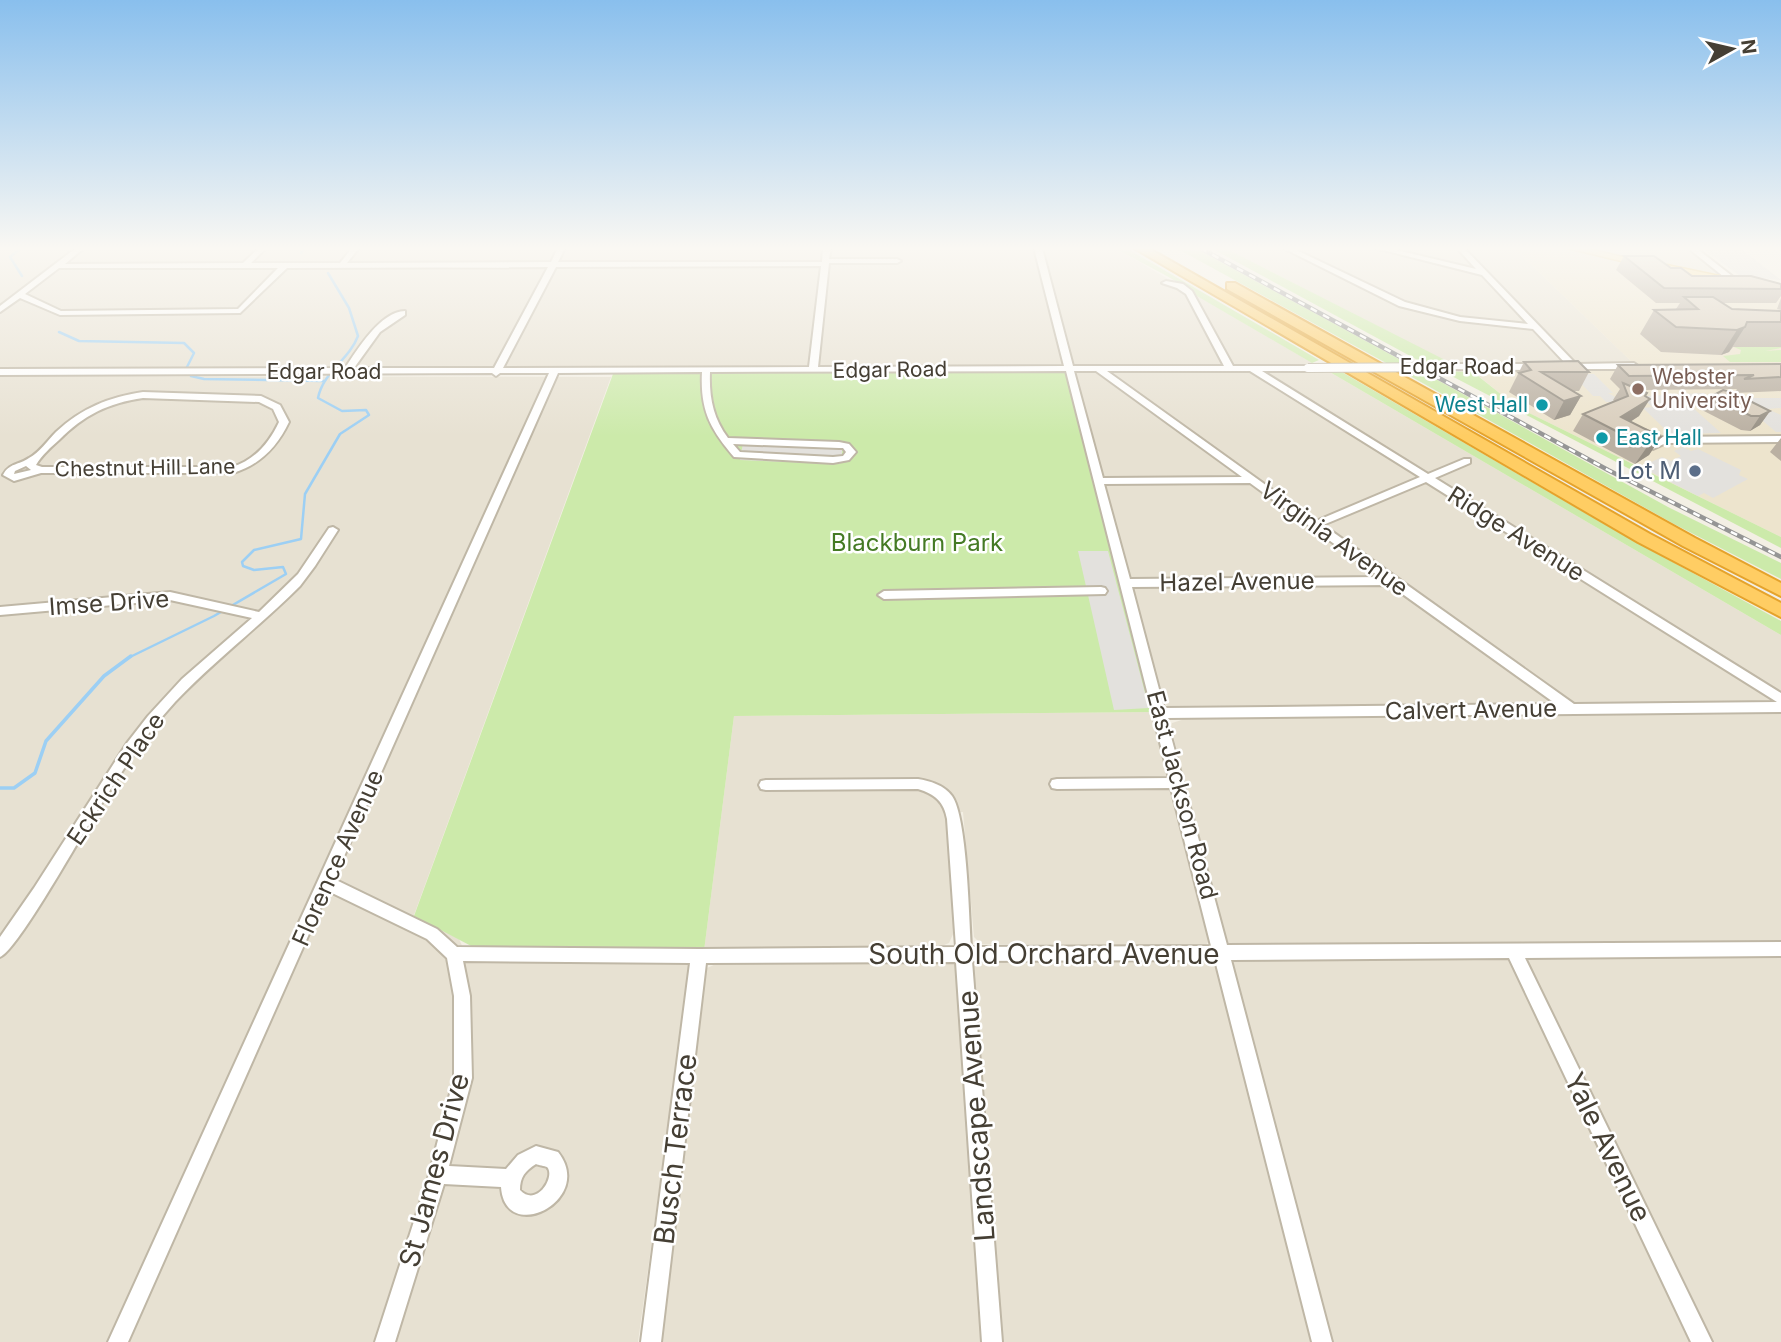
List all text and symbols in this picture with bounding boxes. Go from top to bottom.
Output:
north arrow [1697,14,1767,84]
text: N [1736,38,1761,55]
street label: Edgar Road [1400,354,1514,379]
street label: Edgar Road [832,356,948,383]
street label: Edgar Road [267,359,381,384]
place label: Webster University [1652,364,1752,413]
marker: Webster University [1630,381,1646,397]
place label: West Hall [1435,392,1528,417]
marker: West Hall [1534,397,1550,413]
place label: East Hall [1616,425,1702,450]
marker: East Hall [1594,430,1610,446]
street label: Chestnut Hill Lane [54,453,236,482]
place label: Lot M [1617,456,1681,485]
marker: Lot M [1687,463,1703,479]
street label: Virginia Avenue [1255,475,1414,602]
street label: Ridge Avenue [1443,480,1590,587]
park label: Blackburn Park [831,528,1003,557]
street label: Hazel Avenue [1159,566,1315,597]
street label: Imse Drive [48,584,170,621]
street label: East Jackson Road [1141,687,1224,903]
street label: Calvert Avenue [1385,693,1557,726]
street label: Eckrich Place [61,707,171,850]
street label: Florence Avenue [286,765,389,950]
street label: South Old Orchard Avenue [868,937,1220,971]
street label: Landscape Avenue [950,989,1002,1243]
street label: Busch Terrace [646,1052,704,1246]
street label: Yale Avenue [1557,1067,1659,1227]
street label: St James Drive [392,1069,476,1271]

